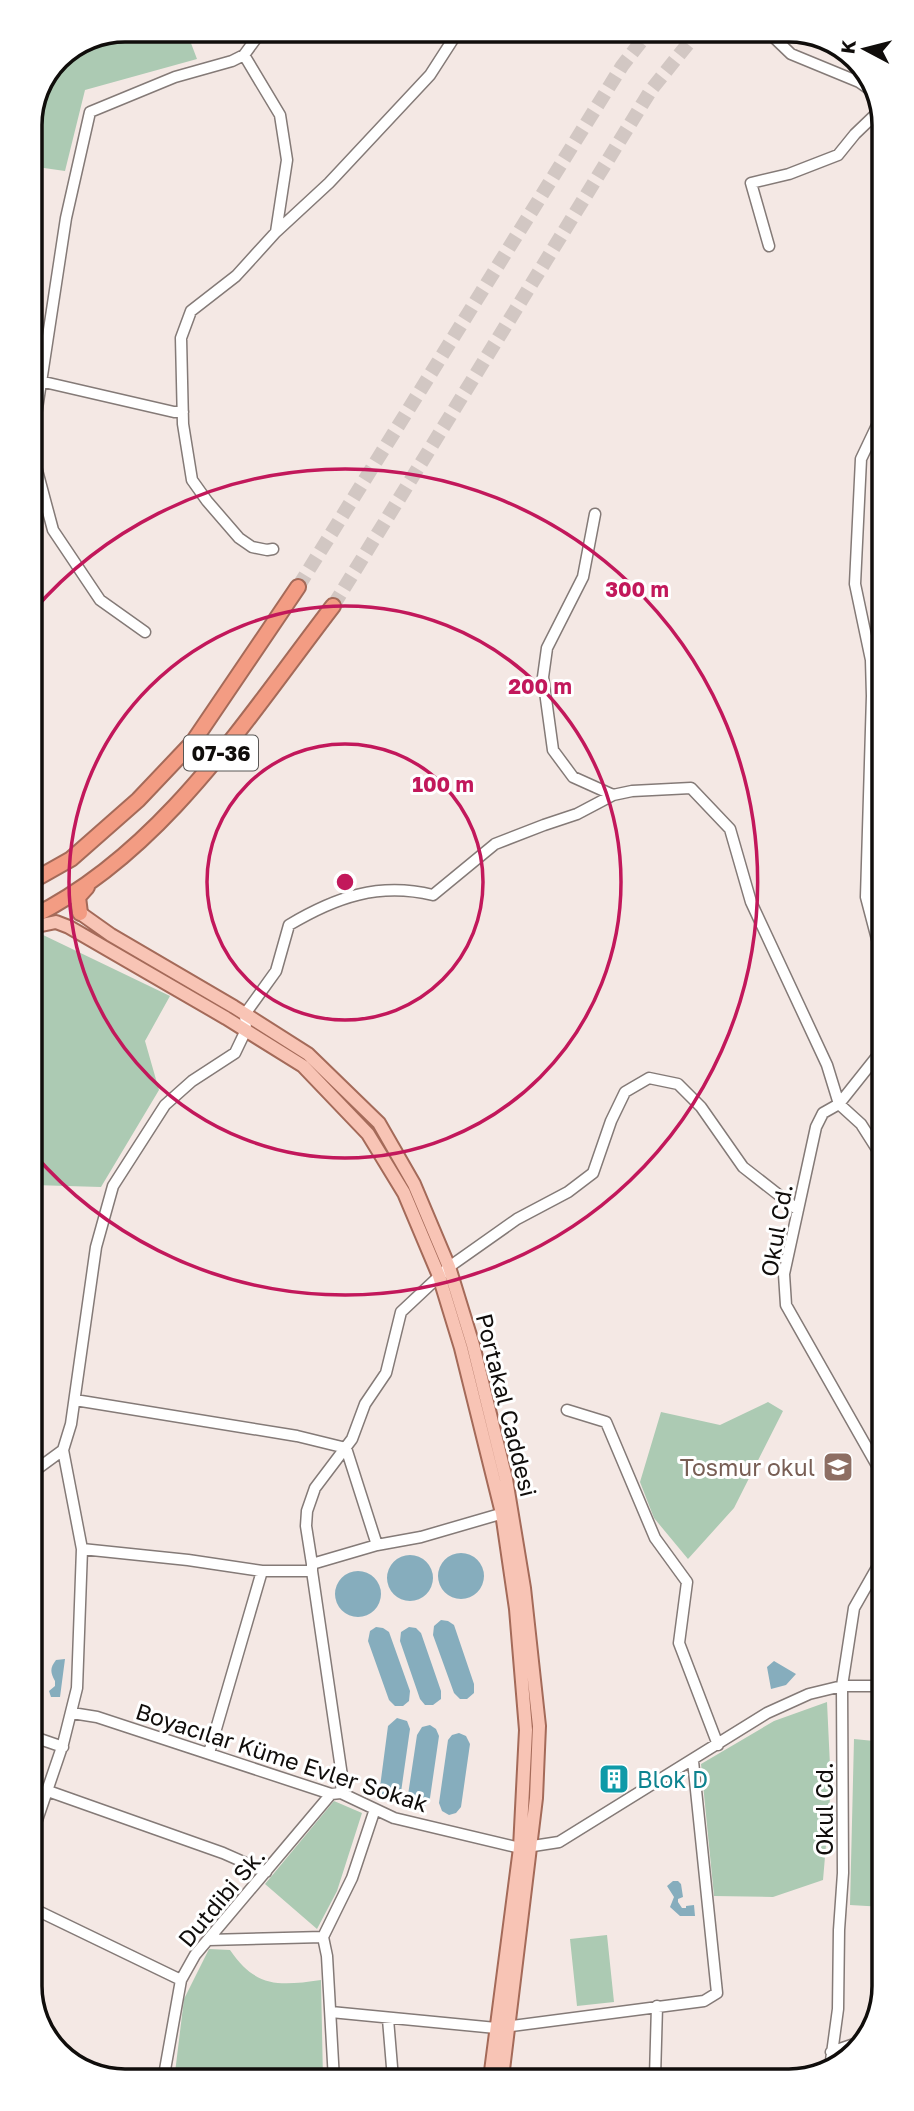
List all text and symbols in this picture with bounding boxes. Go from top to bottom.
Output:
north arrow [830,14,900,84]
text: K [835,38,860,55]
text: 300 m [605,576,669,602]
text: 200 m [508,673,572,699]
road number: 07-36 [184,736,258,770]
text: 100 m [412,771,474,797]
centre of rings [333,870,357,894]
street label: Okul Cd. [754,1181,798,1279]
street label: Portakal Caddesi [471,1311,543,1499]
school or university icon: Tosmur okul [821,1450,855,1484]
place label: Tosmur okul [680,1453,815,1481]
street label: Boyacılar Küme Evler Sokak [132,1696,432,1818]
building icon: Blok D [597,1762,631,1796]
street label: Okul Cd. [810,1762,838,1856]
place label: Blok D [637,1765,708,1793]
street label: Dutdibi Sk. [172,1842,270,1952]

